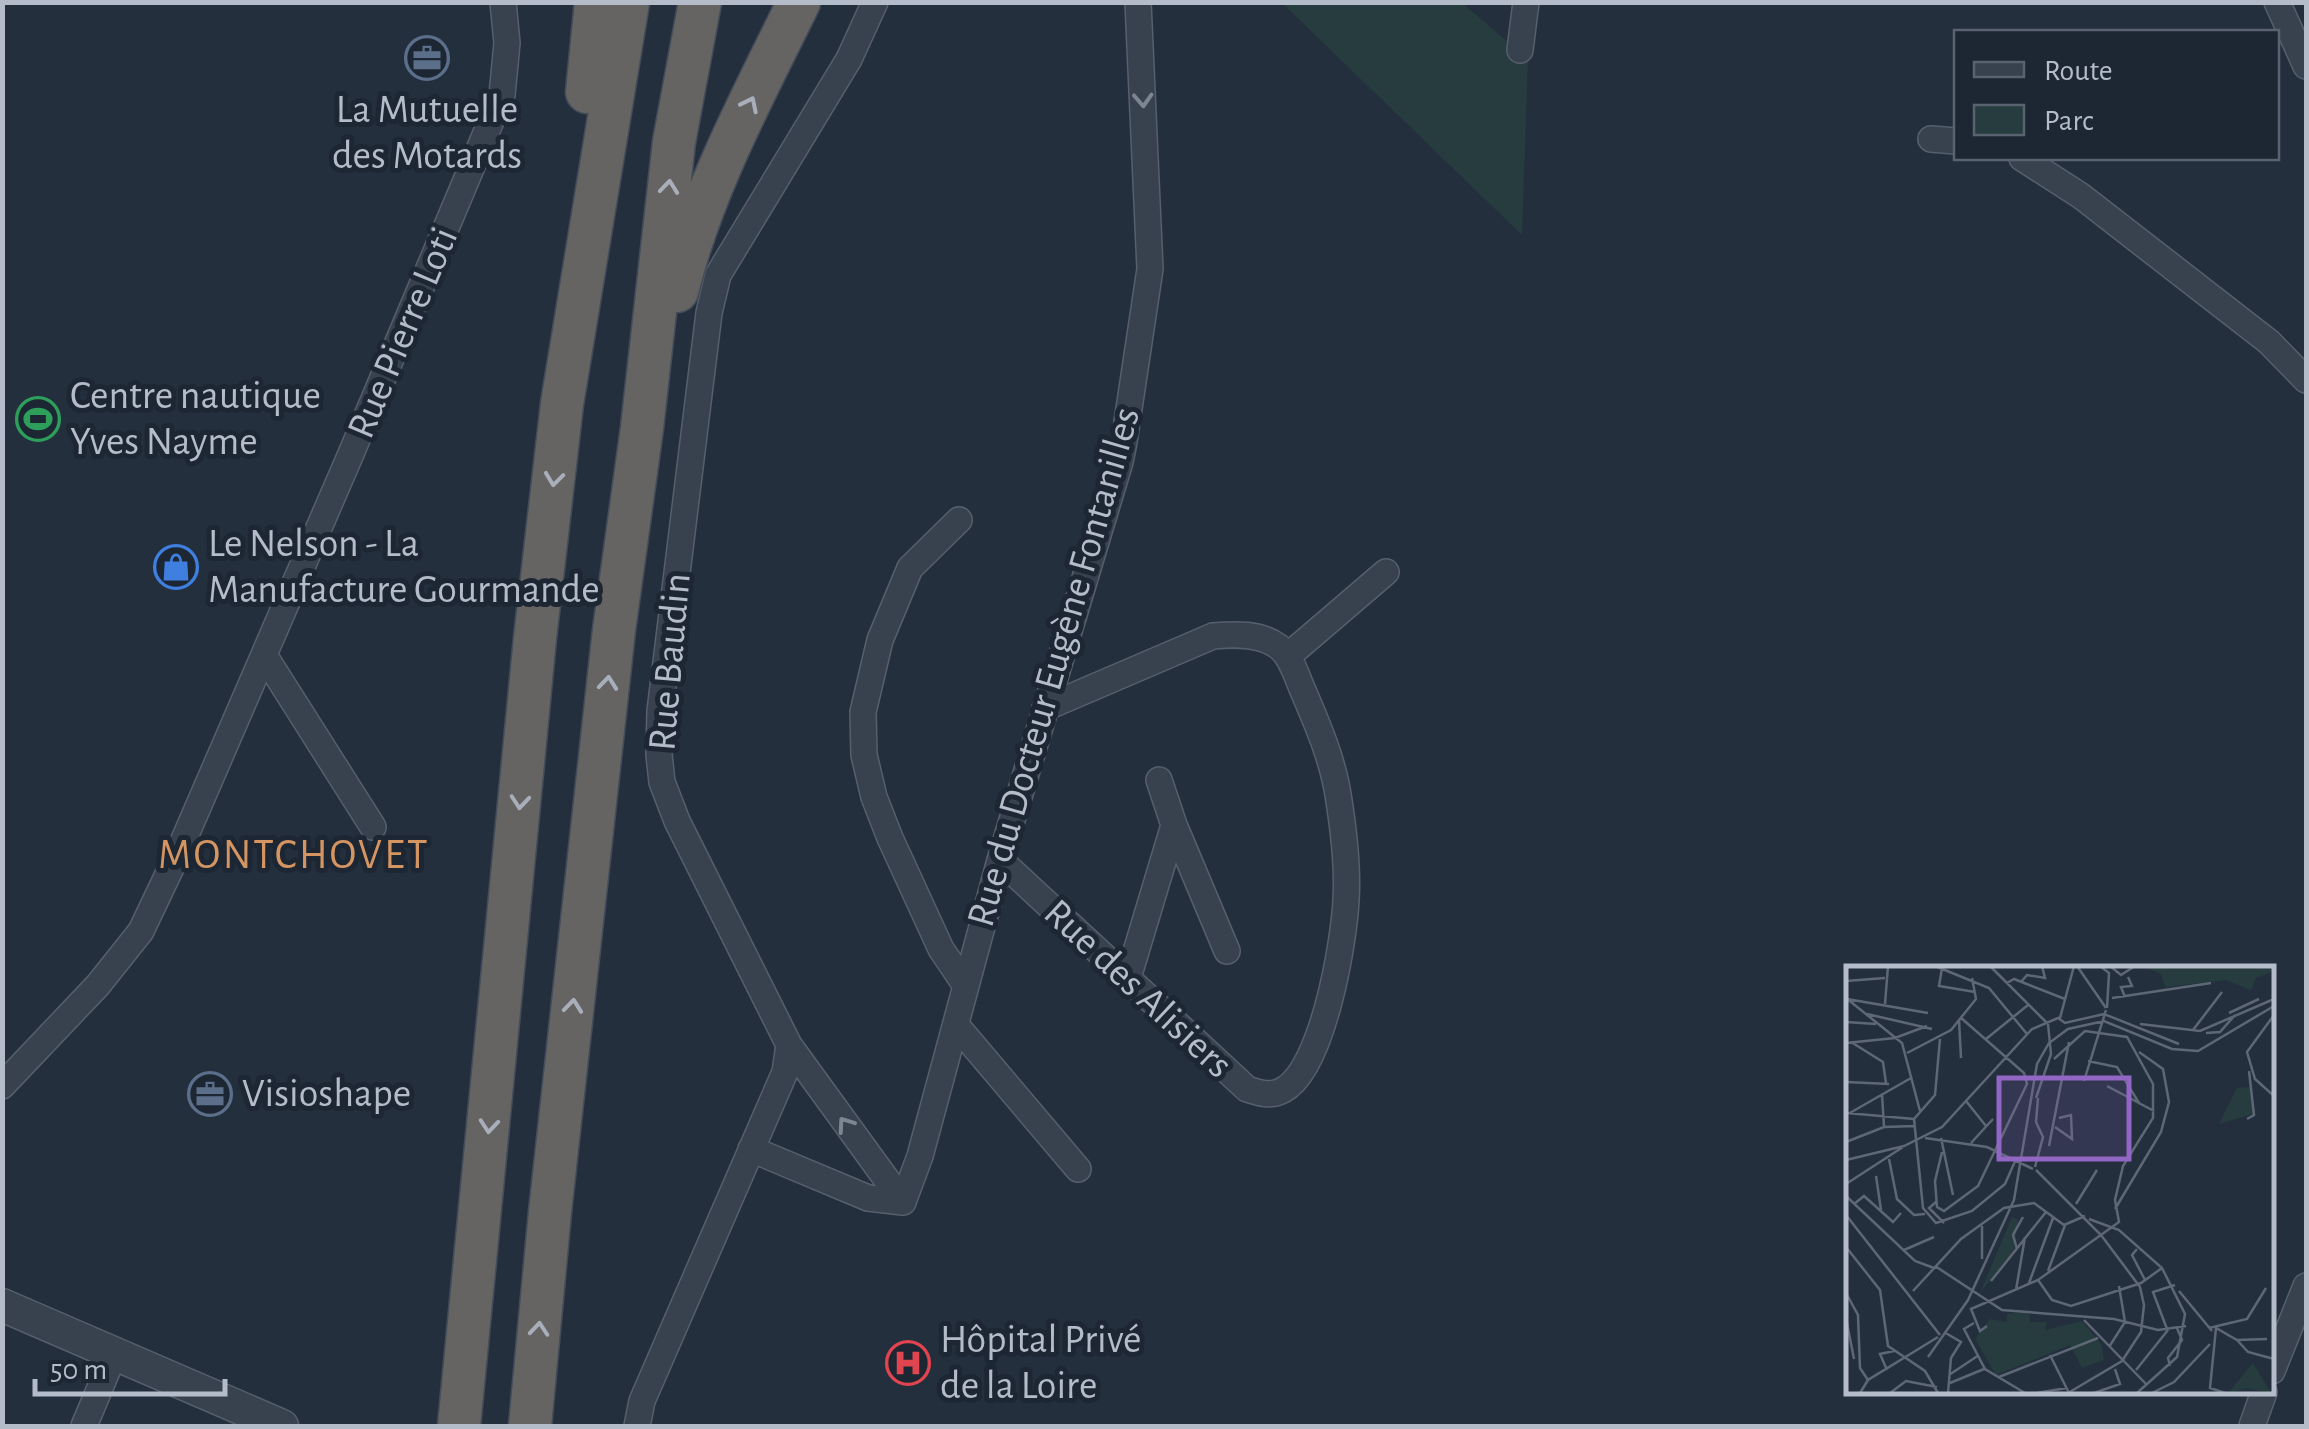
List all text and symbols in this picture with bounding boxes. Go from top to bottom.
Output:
legend [1954,30,2279,160]
office icon: La Mutuelle des Motards [404,35,450,81]
text: Route [2044,56,2113,86]
place label: La Mutuelle des Motards [332,90,522,176]
one-way arrow [1132,92,1153,108]
one-way arrow [737,96,757,114]
text: Parc [2044,106,2094,136]
one-way arrow [658,179,679,195]
street label: Rue Pierre Loti [341,222,465,444]
place label: Centre nautique Yves Nayme [70,376,321,462]
sports icon: Centre nautique Yves Nayme [15,396,61,442]
street label: Rue du Docteur Eugène Fontanilles [961,403,1147,931]
one-way arrow [544,472,565,488]
place label: Le Nelson - La Manufacture Gourmande [208,524,600,610]
shop icon: Le Nelson - La Manufacture Gourmande [153,544,199,590]
street label: Rue Baudin [642,572,698,752]
one-way arrow [597,675,619,691]
one-way arrow [509,795,531,811]
district label: MONTCHOVET [158,834,430,876]
street label: Rue des Alisiers [1036,892,1240,1086]
inset map [1846,966,2274,1394]
one-way arrow [562,998,583,1014]
office icon: Visioshape [187,1071,233,1117]
place label: Visioshape [242,1074,411,1114]
one-way arrow [840,1117,857,1135]
one-way arrow [479,1118,500,1134]
place label: Hôpital Privé de la Loire [940,1320,1142,1406]
one-way arrow [528,1321,549,1337]
scale bar [35,1334,225,1396]
hospital icon: Hôpital Privé de la Loire [885,1340,931,1386]
text: 50 m [50,1355,107,1385]

